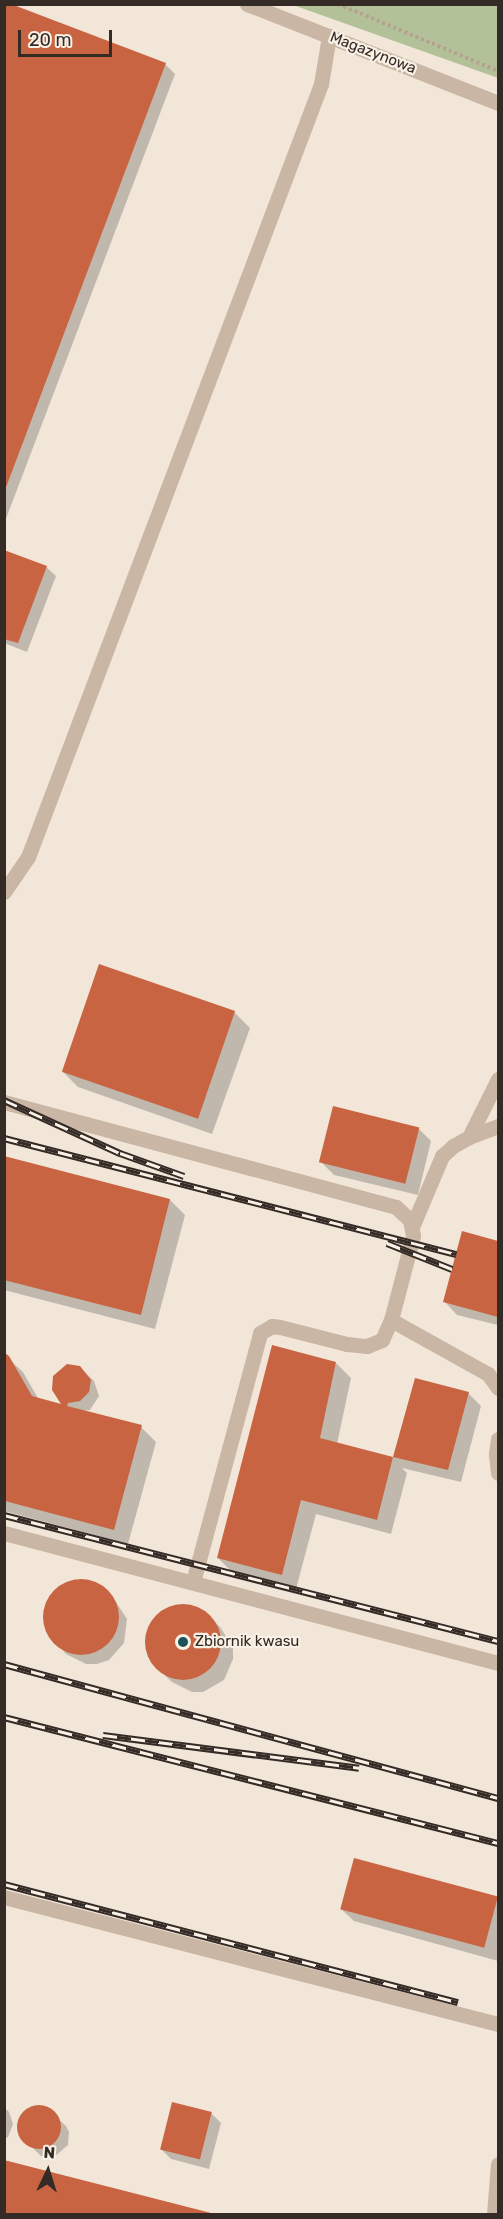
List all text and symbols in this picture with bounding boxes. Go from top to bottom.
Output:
scale bar [21,18,116,56]
street label: Magazynowa [327,28,419,78]
text: 20 m [29,29,71,51]
place label: Zbiornik kwasu [195,1633,300,1651]
marker: Zbiornik kwasu [176,1635,190,1649]
north arrow [18,2141,78,2201]
text: N [43,2143,56,2162]

